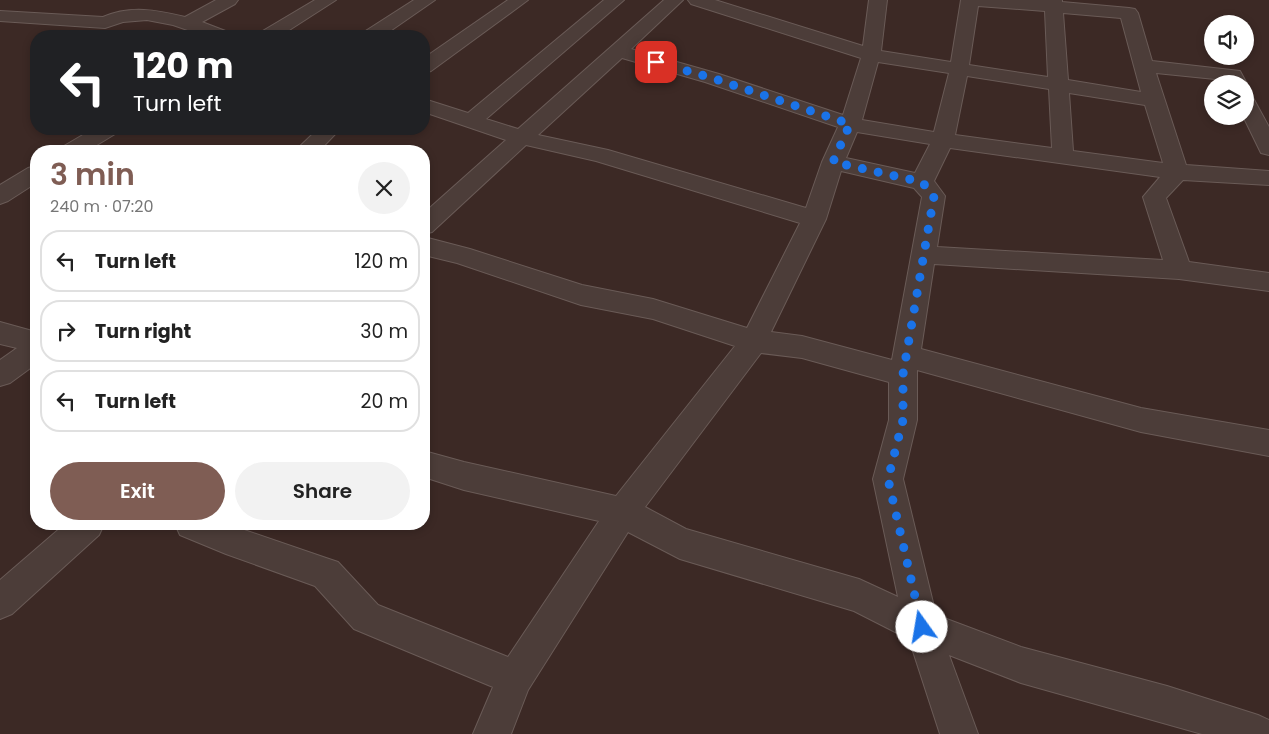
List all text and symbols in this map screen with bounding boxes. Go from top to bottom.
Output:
map controls [1204,15,1254,125]
button: sound [1204,15,1254,65]
text: 120 m [133,41,233,90]
pin [635,41,677,83]
icon: arrive [642,48,670,76]
icon: left [50,50,115,115]
button: layers [1204,75,1254,125]
text: Turn left [133,88,221,119]
text: 3 min [50,153,135,196]
button: close [358,162,410,214]
text: 240 m · 07:20 [50,195,153,218]
icon: left [52,247,80,275]
text: Turn left [95,248,176,275]
text: 120 m [354,248,408,275]
icon: right [52,317,80,345]
text: Turn right [95,318,191,345]
text: 30 m [360,318,408,345]
icon: left [52,387,80,415]
text: Turn left [95,388,176,415]
text: 20 m [360,388,408,415]
button: Exit [50,462,225,520]
button: Share [235,462,410,520]
position arrow [895,600,947,652]

